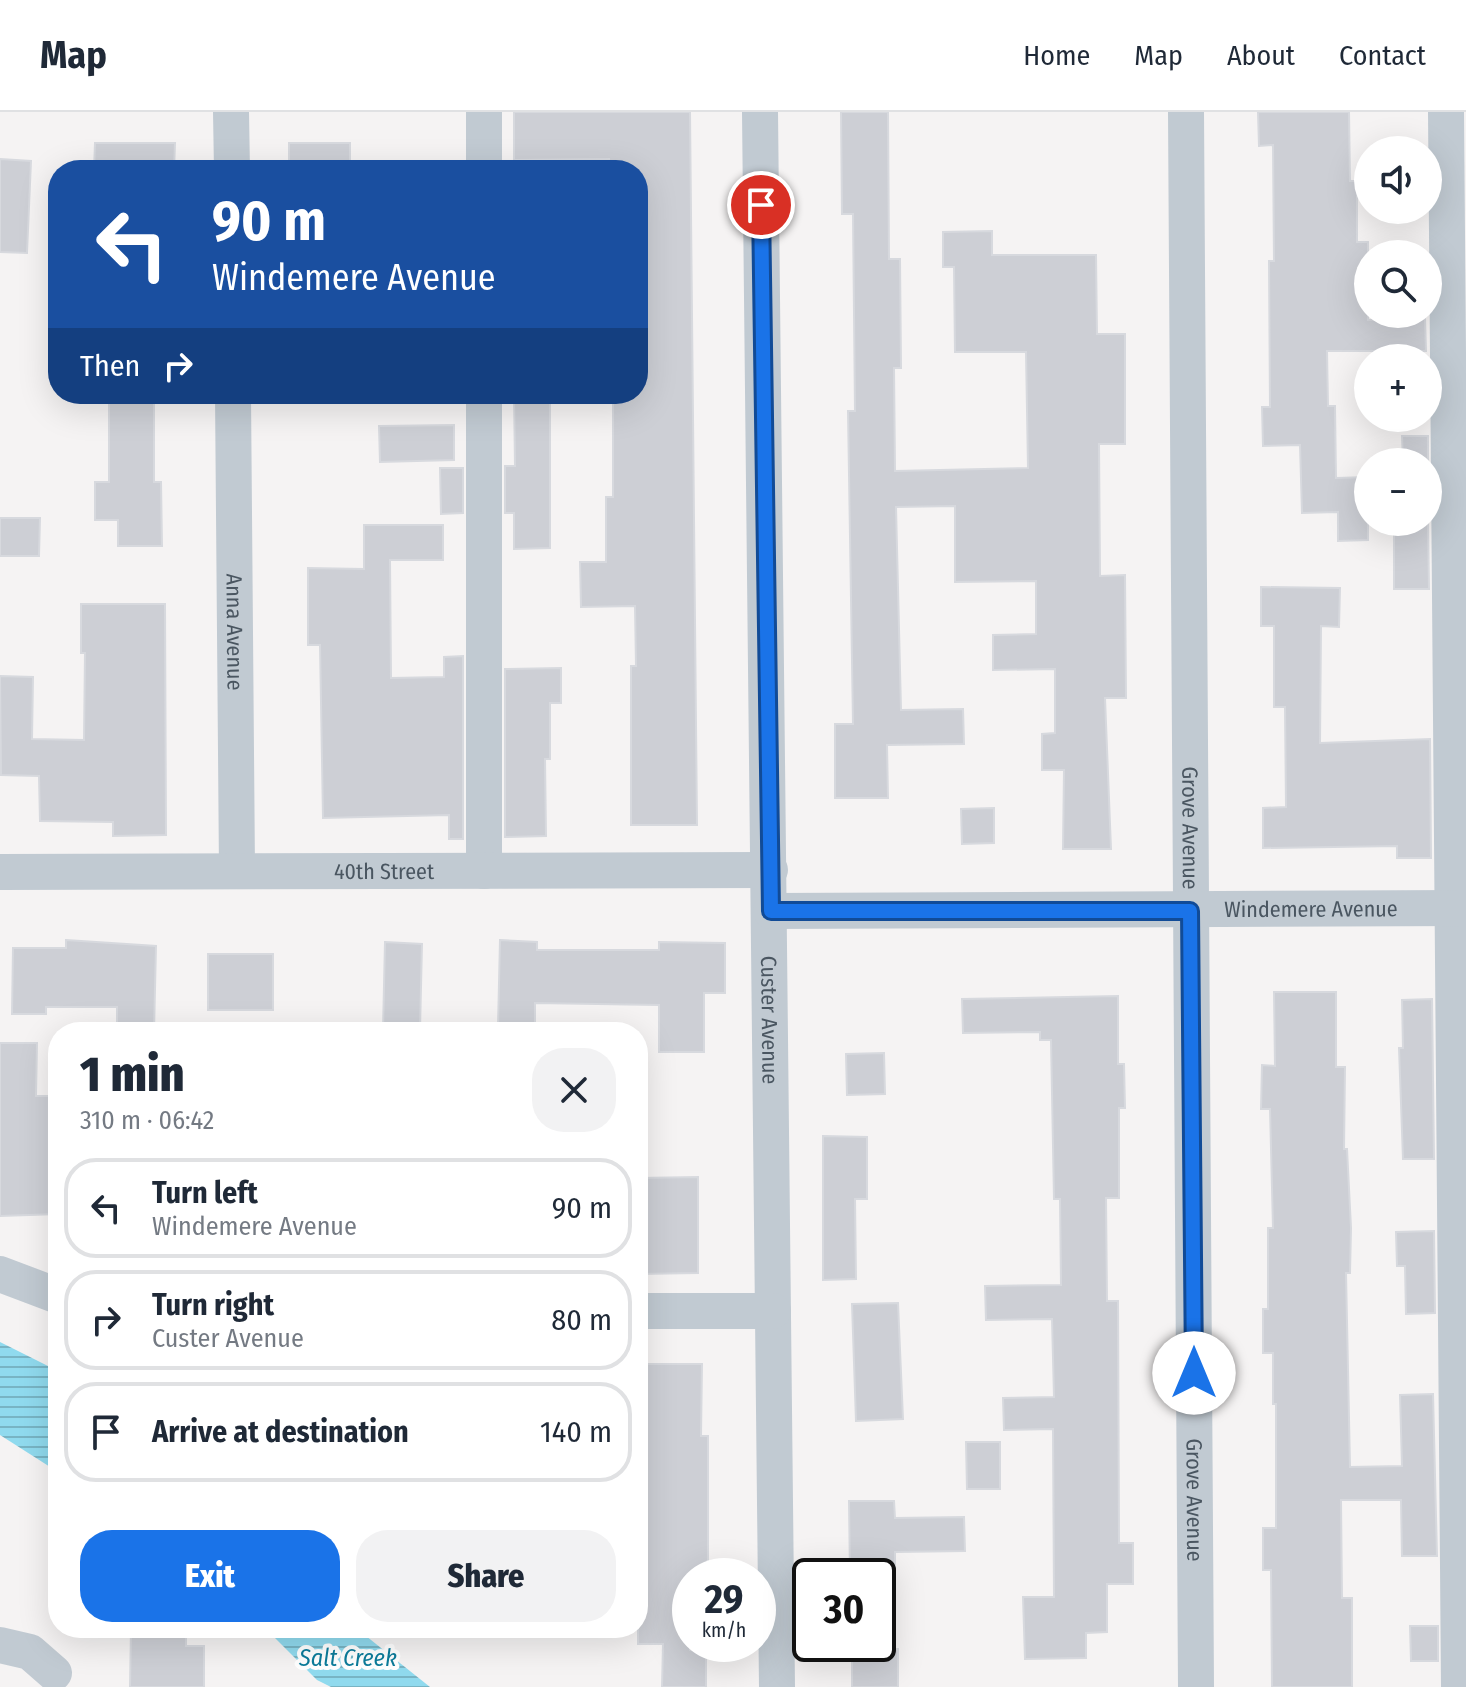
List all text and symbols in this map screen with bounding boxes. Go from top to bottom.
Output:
text: Map [40,32,107,78]
text: Home [1023,39,1090,72]
text: Map [1134,39,1183,72]
text: About [1227,39,1295,72]
text: Contact [1339,39,1426,72]
map controls [1354,136,1442,536]
button: sound [1354,136,1442,224]
pin [727,171,795,239]
icon: arrive [739,183,783,227]
text: 90 m [212,188,326,255]
icon: left [80,192,184,296]
button: search [1354,240,1442,328]
text: Windemere Avenue [212,256,496,300]
icon: right [156,344,200,388]
button: + [1354,344,1442,432]
text: Then [80,348,140,384]
button: − [1354,448,1442,536]
street label: Anna Avenue [221,573,248,691]
street label: Grove Avenue [1176,766,1204,890]
street label: 40th Street [334,858,435,885]
street label: Windemere Avenue [1224,895,1398,923]
street label: Custer Avenue [755,956,783,1084]
text: 1 min [80,1046,184,1104]
button: close [532,1048,616,1132]
text: 310 m · 06:42 [80,1105,214,1136]
text: Turn left [152,1175,258,1211]
icon: left [84,1186,128,1230]
text: 90 m [552,1190,612,1226]
text: Windemere Avenue [152,1211,357,1242]
text: Turn right [152,1287,274,1323]
icon: right [84,1298,128,1342]
text: 80 m [551,1302,612,1338]
text: Custer Avenue [152,1323,304,1354]
position arrow [1152,1331,1236,1415]
icon: arrive [84,1410,128,1454]
text: Arrive at destination [152,1414,409,1450]
text: 140 m [540,1414,612,1450]
street label: Grove Avenue [1180,1438,1208,1562]
button: Exit [80,1530,340,1622]
button: Share [356,1530,616,1622]
speed limit sign: 30 [792,1558,896,1662]
text: 29 [704,1576,743,1624]
text: km/h [702,1618,746,1642]
water label: Salt Creek [298,1644,397,1672]

